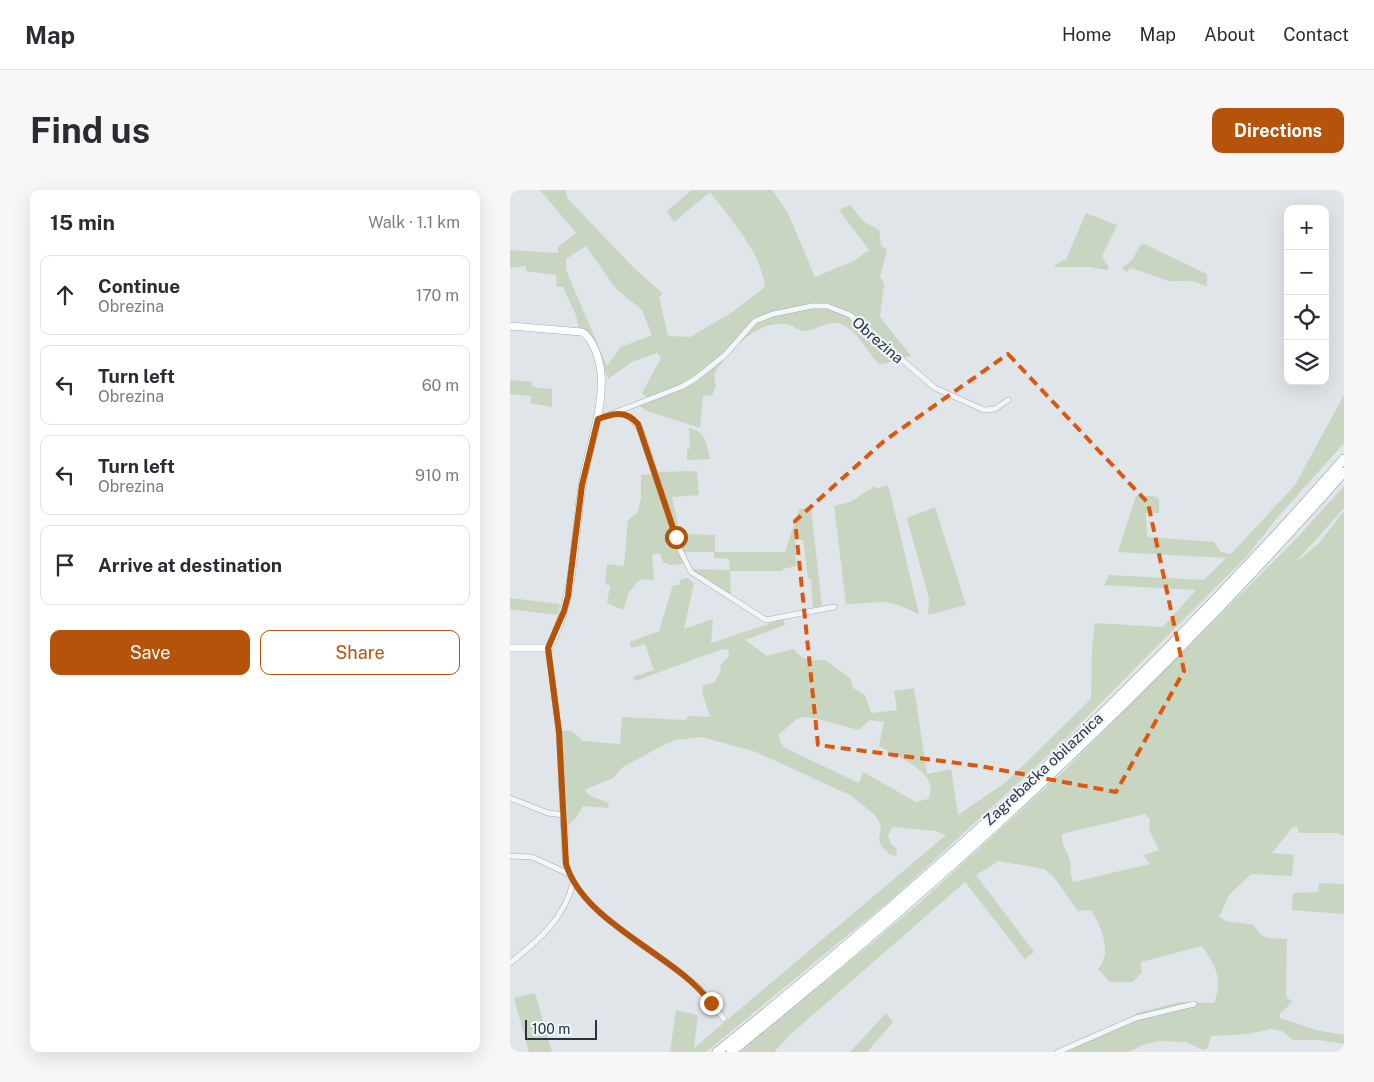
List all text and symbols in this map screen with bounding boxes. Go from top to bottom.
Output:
text: Map [25,21,75,49]
text: Home [1062,24,1112,45]
text: Map [1140,24,1176,45]
text: About [1204,24,1255,45]
text: Contact [1283,24,1349,45]
button: Directions [1212,108,1344,153]
text: Find us [30,110,150,151]
map controls [1284,205,1329,385]
button: + [1284,205,1329,250]
text: 15 min [50,210,115,235]
text: Walk · 1.1 km [368,213,460,232]
button: − [1284,250,1329,295]
text: Continue [98,275,180,297]
icon: ahead [51,281,79,309]
text: 170 m [416,286,459,305]
button: locate [1284,295,1329,340]
text: Obrezina [98,297,164,316]
street label: Obrezina [849,313,907,367]
button: layers [1284,340,1329,385]
text: Turn left [98,365,175,387]
icon: left [51,371,79,399]
text: 60 m [422,376,459,395]
text: Obrezina [98,387,164,406]
text: Turn left [98,455,175,477]
icon: left [51,461,79,489]
text: 910 m [415,466,459,485]
text: Obrezina [98,477,164,496]
route start [665,526,688,549]
icon: arrive [51,551,79,579]
text: Arrive at destination [98,554,282,576]
button: Save [50,630,250,675]
button: Share [260,630,460,675]
street label: Zagrebačka obilaznica [980,709,1106,829]
route end [700,992,723,1015]
scale bar [525,1017,598,1040]
text: 100 m [532,1021,570,1037]

